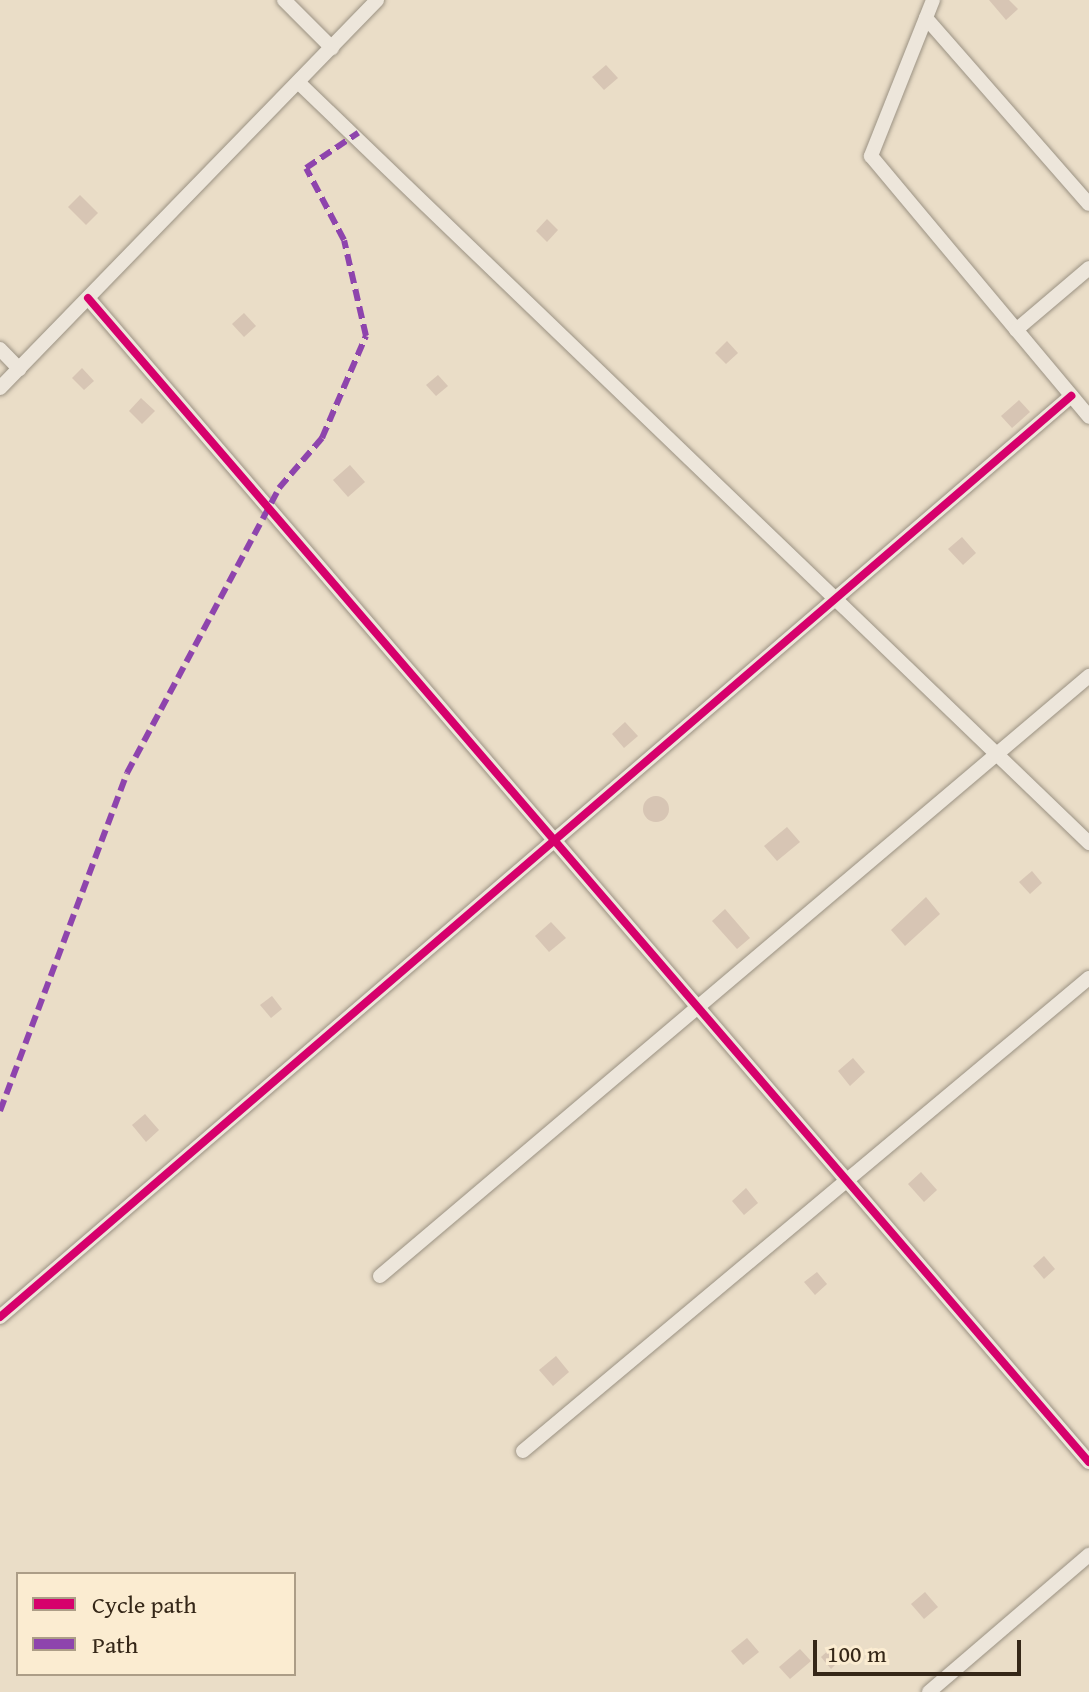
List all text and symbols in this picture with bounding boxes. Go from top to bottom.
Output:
legend [16,1572,296,1676]
text: Cycle path [92,1587,197,1622]
scale bar [817,1624,1025,1674]
text: Path [92,1627,138,1662]
text: 100 m [827,1636,887,1671]

